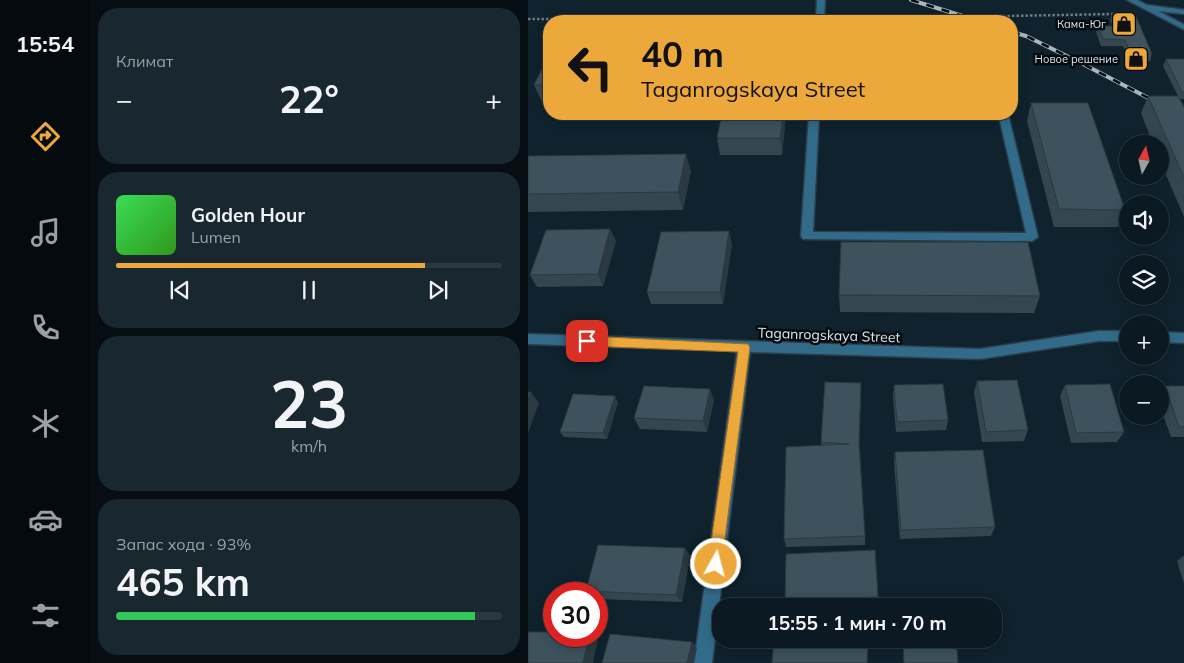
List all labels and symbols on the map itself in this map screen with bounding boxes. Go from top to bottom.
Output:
shop icon: Кама-Юг [1111,11,1137,37]
place label: Кама-Юг [1057,17,1106,31]
shop icon: Новое решение [1123,46,1149,72]
place label: Новое решение [1035,52,1118,66]
north arrow [1119,135,1169,185]
pin [566,320,608,362]
street label: Taganrogskaya Street [757,324,901,346]
position arrow [689,537,741,589]
speed limit sign: 30 [543,582,608,647]

